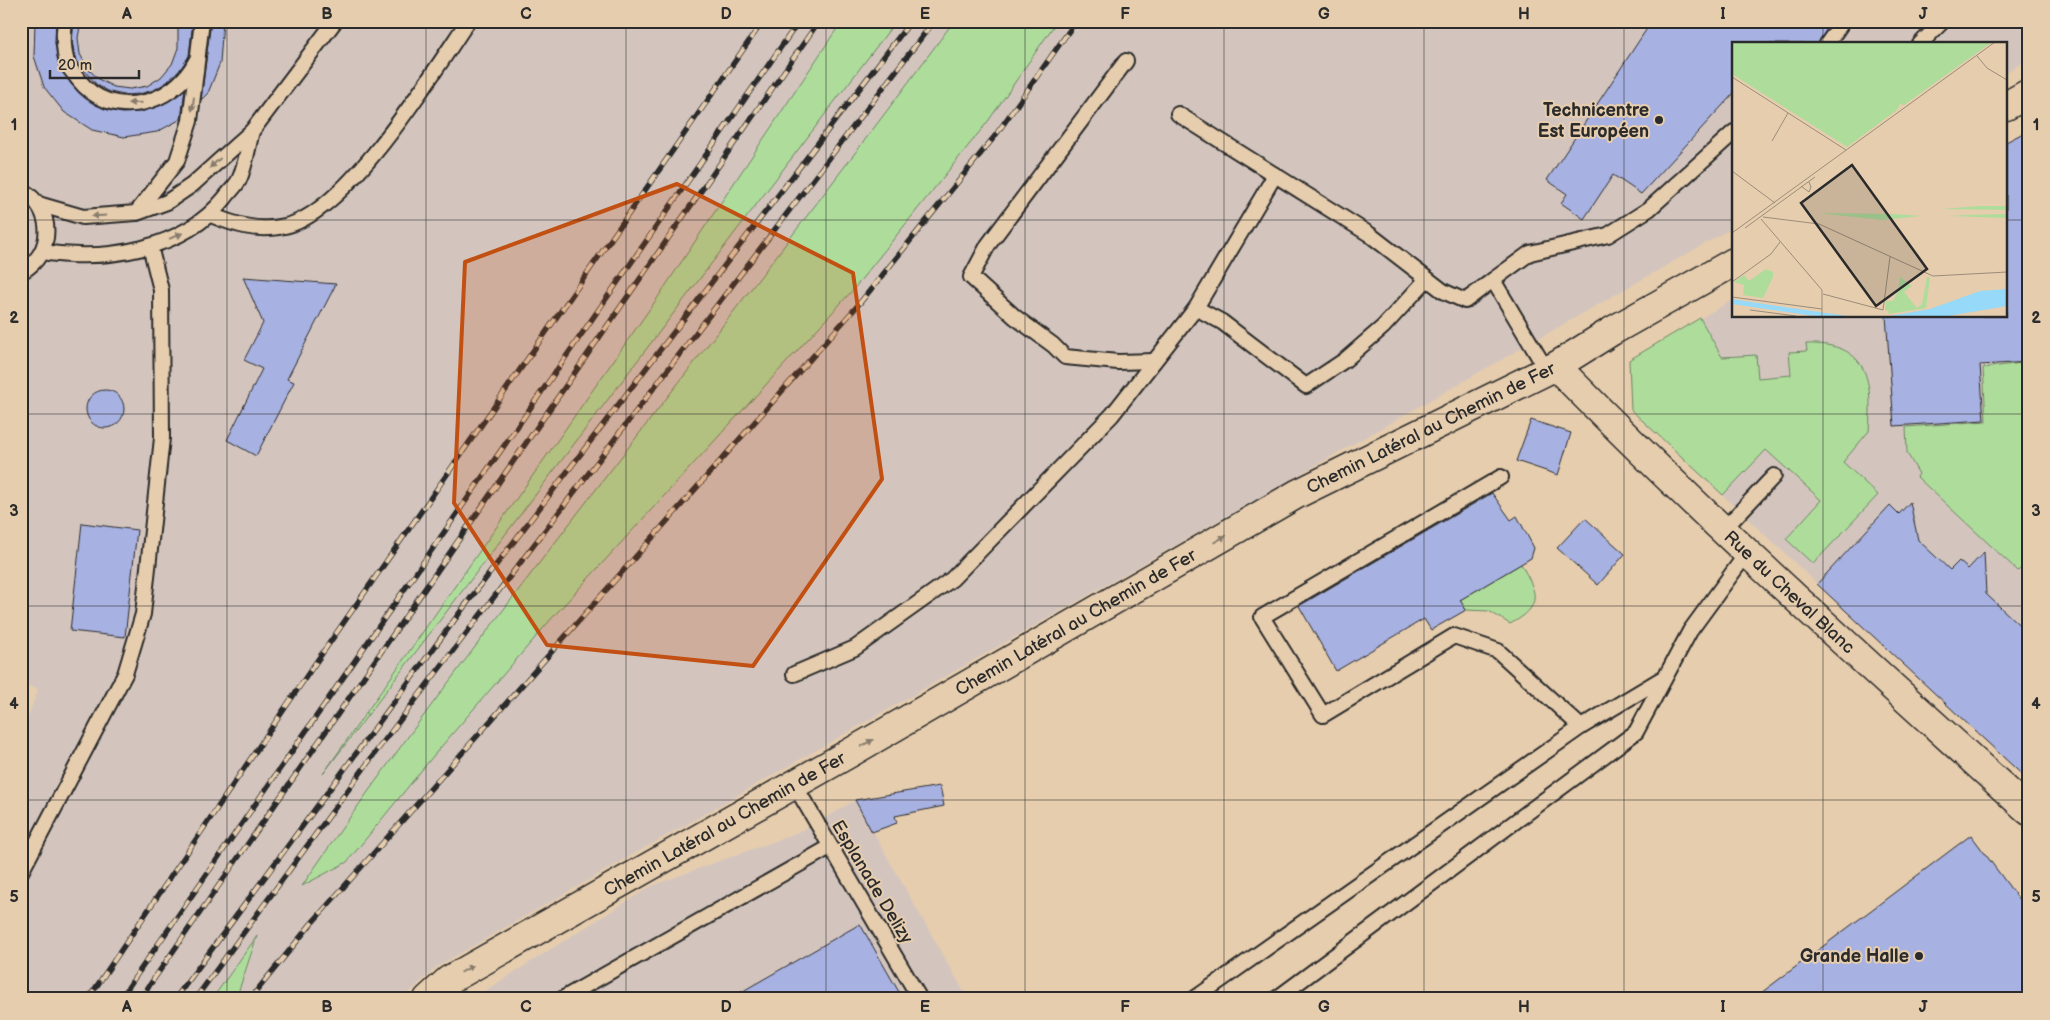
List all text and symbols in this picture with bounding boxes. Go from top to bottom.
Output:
text: A [121,5,132,24]
text: B [321,5,333,24]
text: C [520,5,532,24]
text: D [720,5,732,24]
text: E [920,5,930,24]
text: F [1120,5,1130,24]
text: G [1318,5,1330,24]
text: H [1518,5,1530,24]
text: I [1720,5,1726,24]
text: J [1919,5,1928,24]
inset map [1732,42,2008,318]
scale bar [50,48,139,80]
text: 20 m [58,56,92,75]
one-way arrow [189,97,197,113]
one-way arrow [127,99,143,107]
place label: Technicentre Est Européen [1538,100,1649,142]
marker: Technicentre Est Européen [1653,114,1665,126]
text: 1 [11,116,17,135]
text: 1 [2033,116,2039,135]
one-way arrow [209,157,221,169]
one-way arrow [91,212,107,220]
one-way arrow [169,231,183,239]
text: 2 [9,309,19,328]
text: 2 [2031,309,2041,328]
street label: Chemin Latéral au Chemin de Fer [1303,357,1559,498]
text: 3 [9,502,19,521]
text: 3 [2031,502,2041,521]
street label: Rue du Cheval Blanc [1720,526,1859,658]
one-way arrow [1212,535,1227,543]
street label: Chemin Latéral au Chemin de Fer [952,544,1200,700]
text: 4 [9,695,19,714]
text: 4 [2031,695,2041,714]
one-way arrow [860,739,875,747]
street label: Chemin Latéral au Chemin de Fer [600,747,850,901]
street label: Esplanade Delizy [827,817,917,948]
text: 5 [9,888,19,907]
text: 5 [2031,888,2041,907]
place label: Grande Halle [1800,946,1909,967]
marker: Grande Halle [1913,950,1925,962]
one-way arrow [460,965,473,974]
text: A [121,998,132,1017]
text: B [321,998,333,1017]
text: C [520,998,532,1017]
text: D [720,998,732,1017]
text: E [920,998,930,1017]
text: F [1120,998,1130,1017]
text: G [1318,998,1330,1017]
text: H [1518,998,1530,1017]
text: I [1720,998,1726,1017]
text: J [1919,998,1928,1017]

